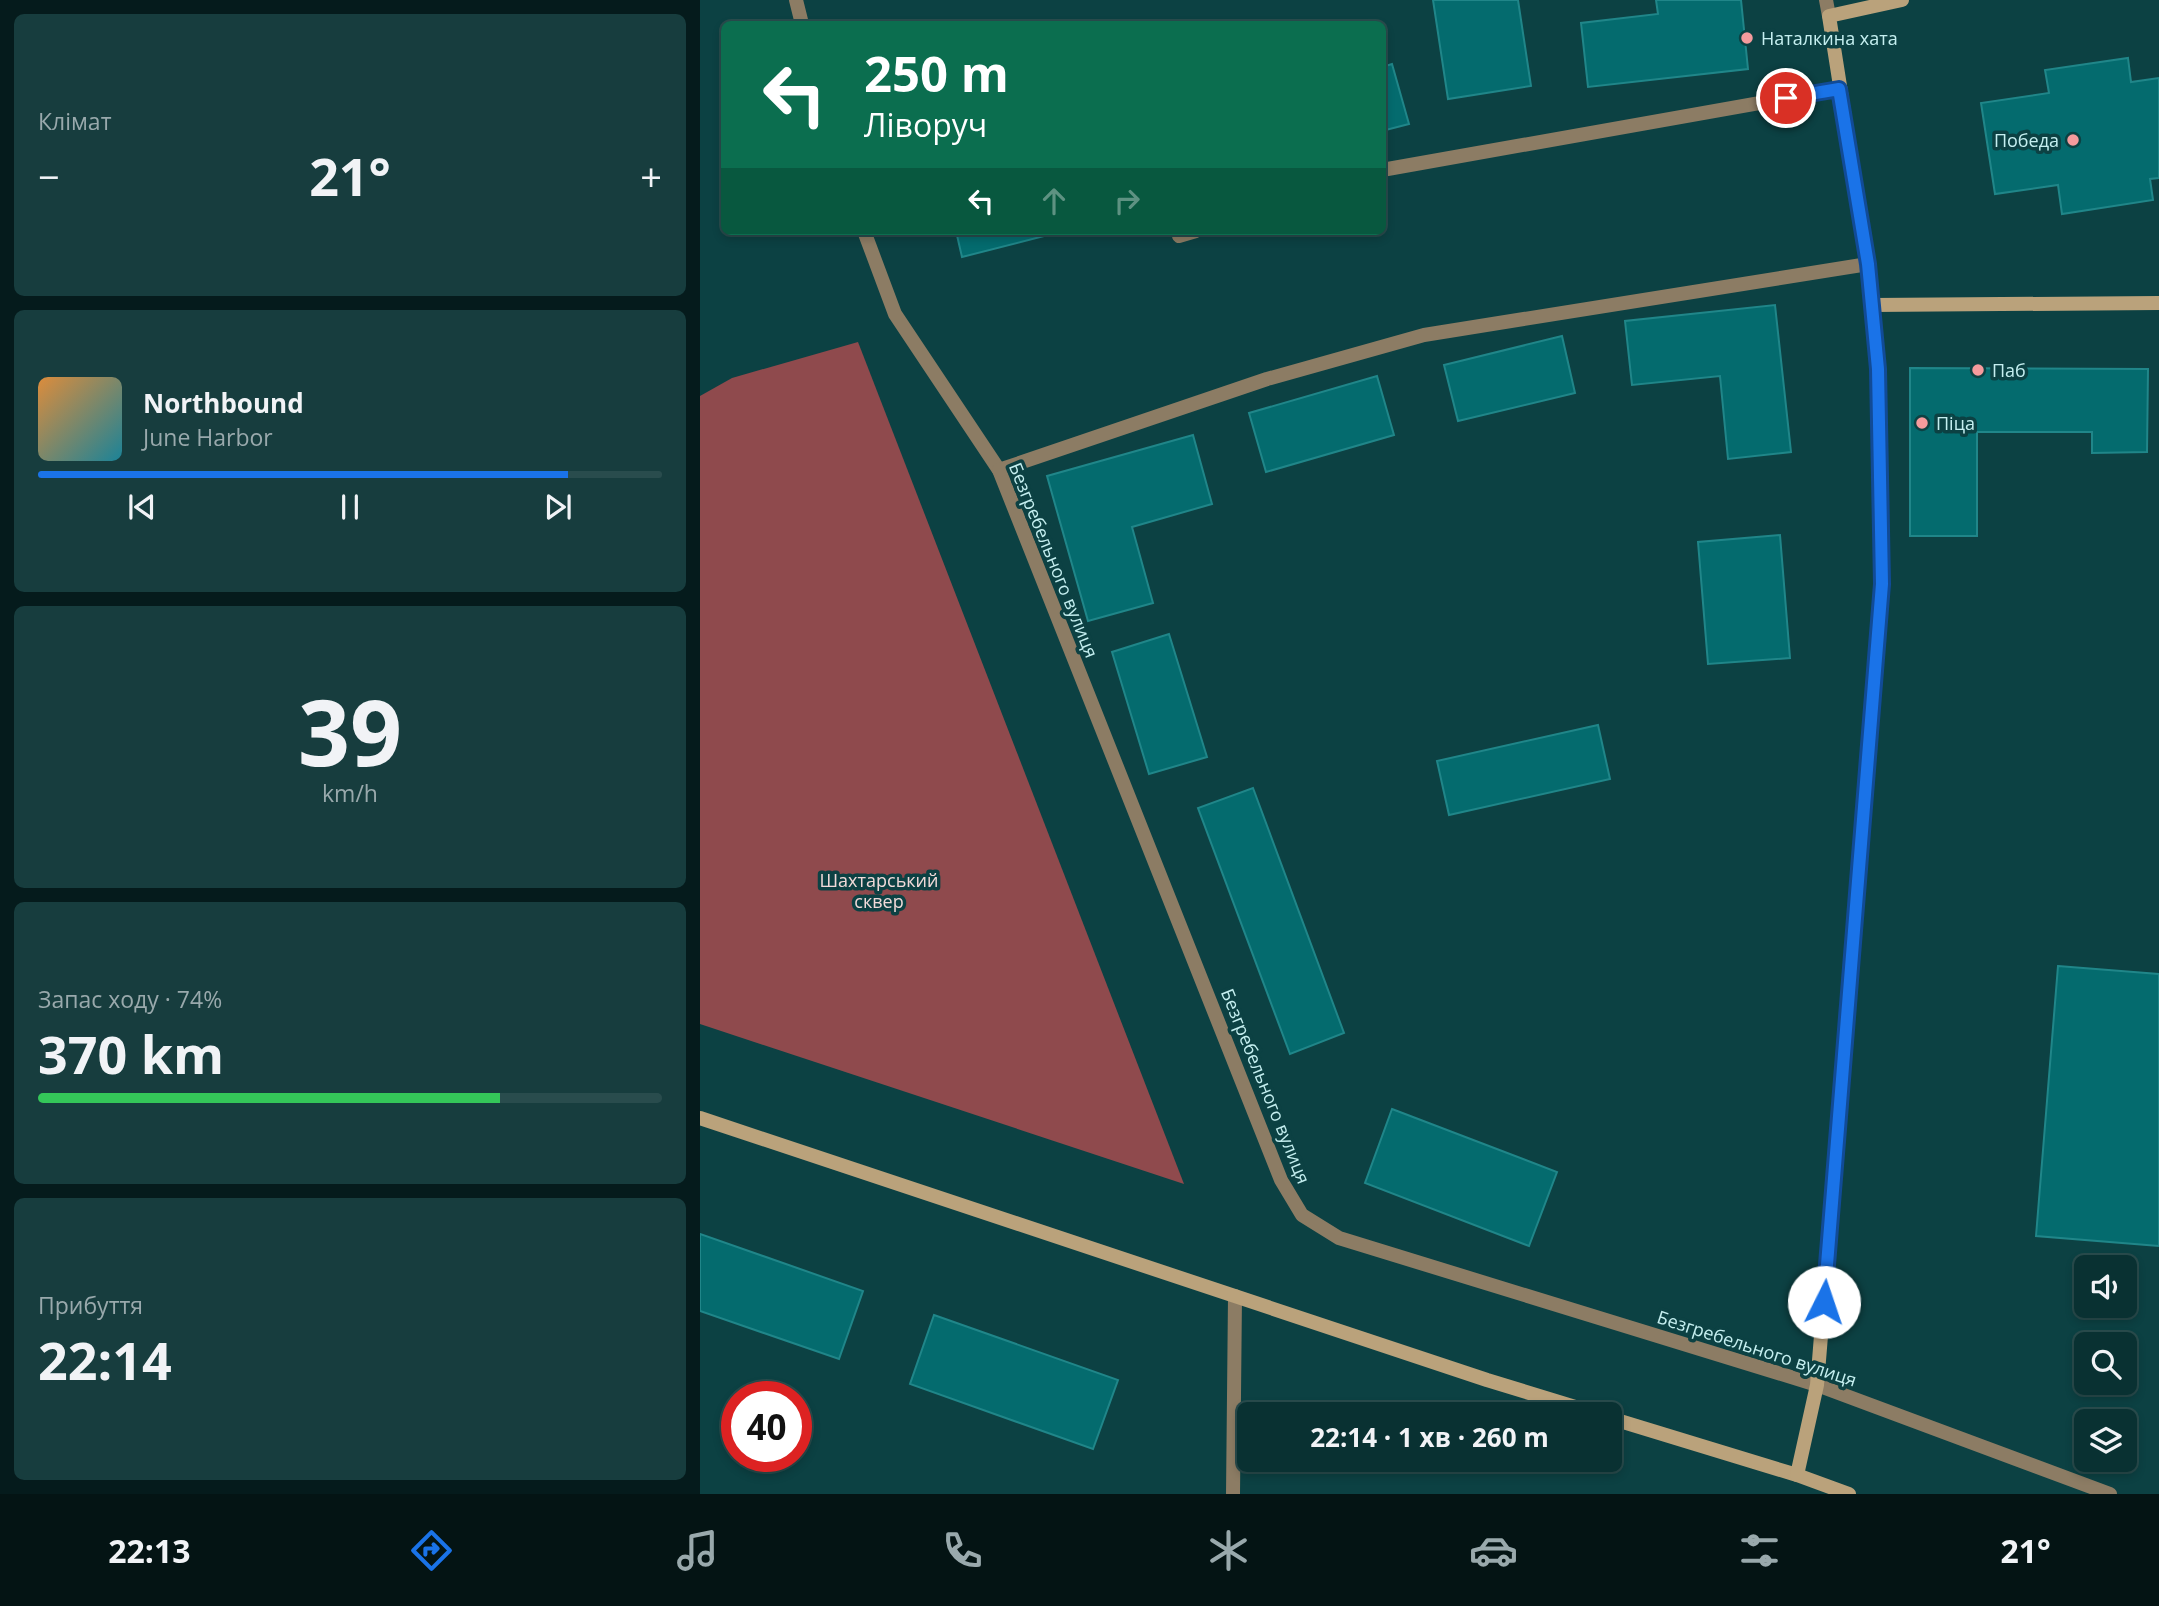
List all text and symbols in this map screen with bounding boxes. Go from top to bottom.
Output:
place label: Наталкина хата [1761,26,1898,50]
marker: Наталкина хата [1739,30,1755,46]
text: 250 m [864,40,1009,106]
icon: left [749,49,840,140]
pin [1756,68,1816,128]
icon: arrive [1767,79,1805,117]
text: Ліворуч [864,103,987,146]
text: Клімат [38,105,111,137]
place label: Победа [1994,128,2059,152]
marker: Победа [2065,132,2081,148]
text: 21° [309,140,391,211]
text: − [38,150,60,202]
text: + [640,150,662,202]
icon: left [962,182,1000,220]
icon: ahead [1035,182,1073,220]
icon: right [1108,182,1146,220]
place label: Паб [1992,358,2026,382]
marker: Паб [1970,362,1986,378]
text: Northbound [143,385,304,421]
place label: Піца [1936,411,1975,435]
marker: Піца [1914,415,1930,431]
text: June Harbor [143,421,273,453]
street label: Безгребельного вулиця [1004,459,1104,661]
icon: previous [123,488,161,526]
icon: pause [331,488,369,526]
icon: next [539,488,577,526]
text: 39 [298,669,402,793]
text: km/h [322,777,378,809]
park label: Шахтарський сквер [820,868,938,913]
text: Запас ходу · 74% [38,983,222,1015]
street label: Безгребельного вулиця [1216,985,1316,1187]
text: 370 km [38,1018,224,1089]
map controls [2074,1255,2137,1472]
button: sound [2074,1255,2137,1318]
position arrow [1787,1265,1861,1339]
text: Прибуття [38,1289,143,1321]
street label: Безгребельного вулиця [1654,1304,1860,1392]
text: 22:14 [38,1324,172,1395]
button: search [2074,1332,2137,1395]
speed limit sign: 40 [721,1381,812,1472]
button: layers [2074,1409,2137,1472]
text: 22:14 · 1 хв · 260 m [1310,1419,1549,1455]
icon: directions [407,1526,456,1575]
icon: music [673,1526,722,1575]
icon: phone [938,1526,987,1575]
icon: climate [1204,1526,1253,1575]
icon: car [1469,1526,1518,1575]
icon: filters [1735,1526,1784,1575]
text: 22:13 [108,1529,191,1572]
text: 21° [2000,1529,2051,1572]

